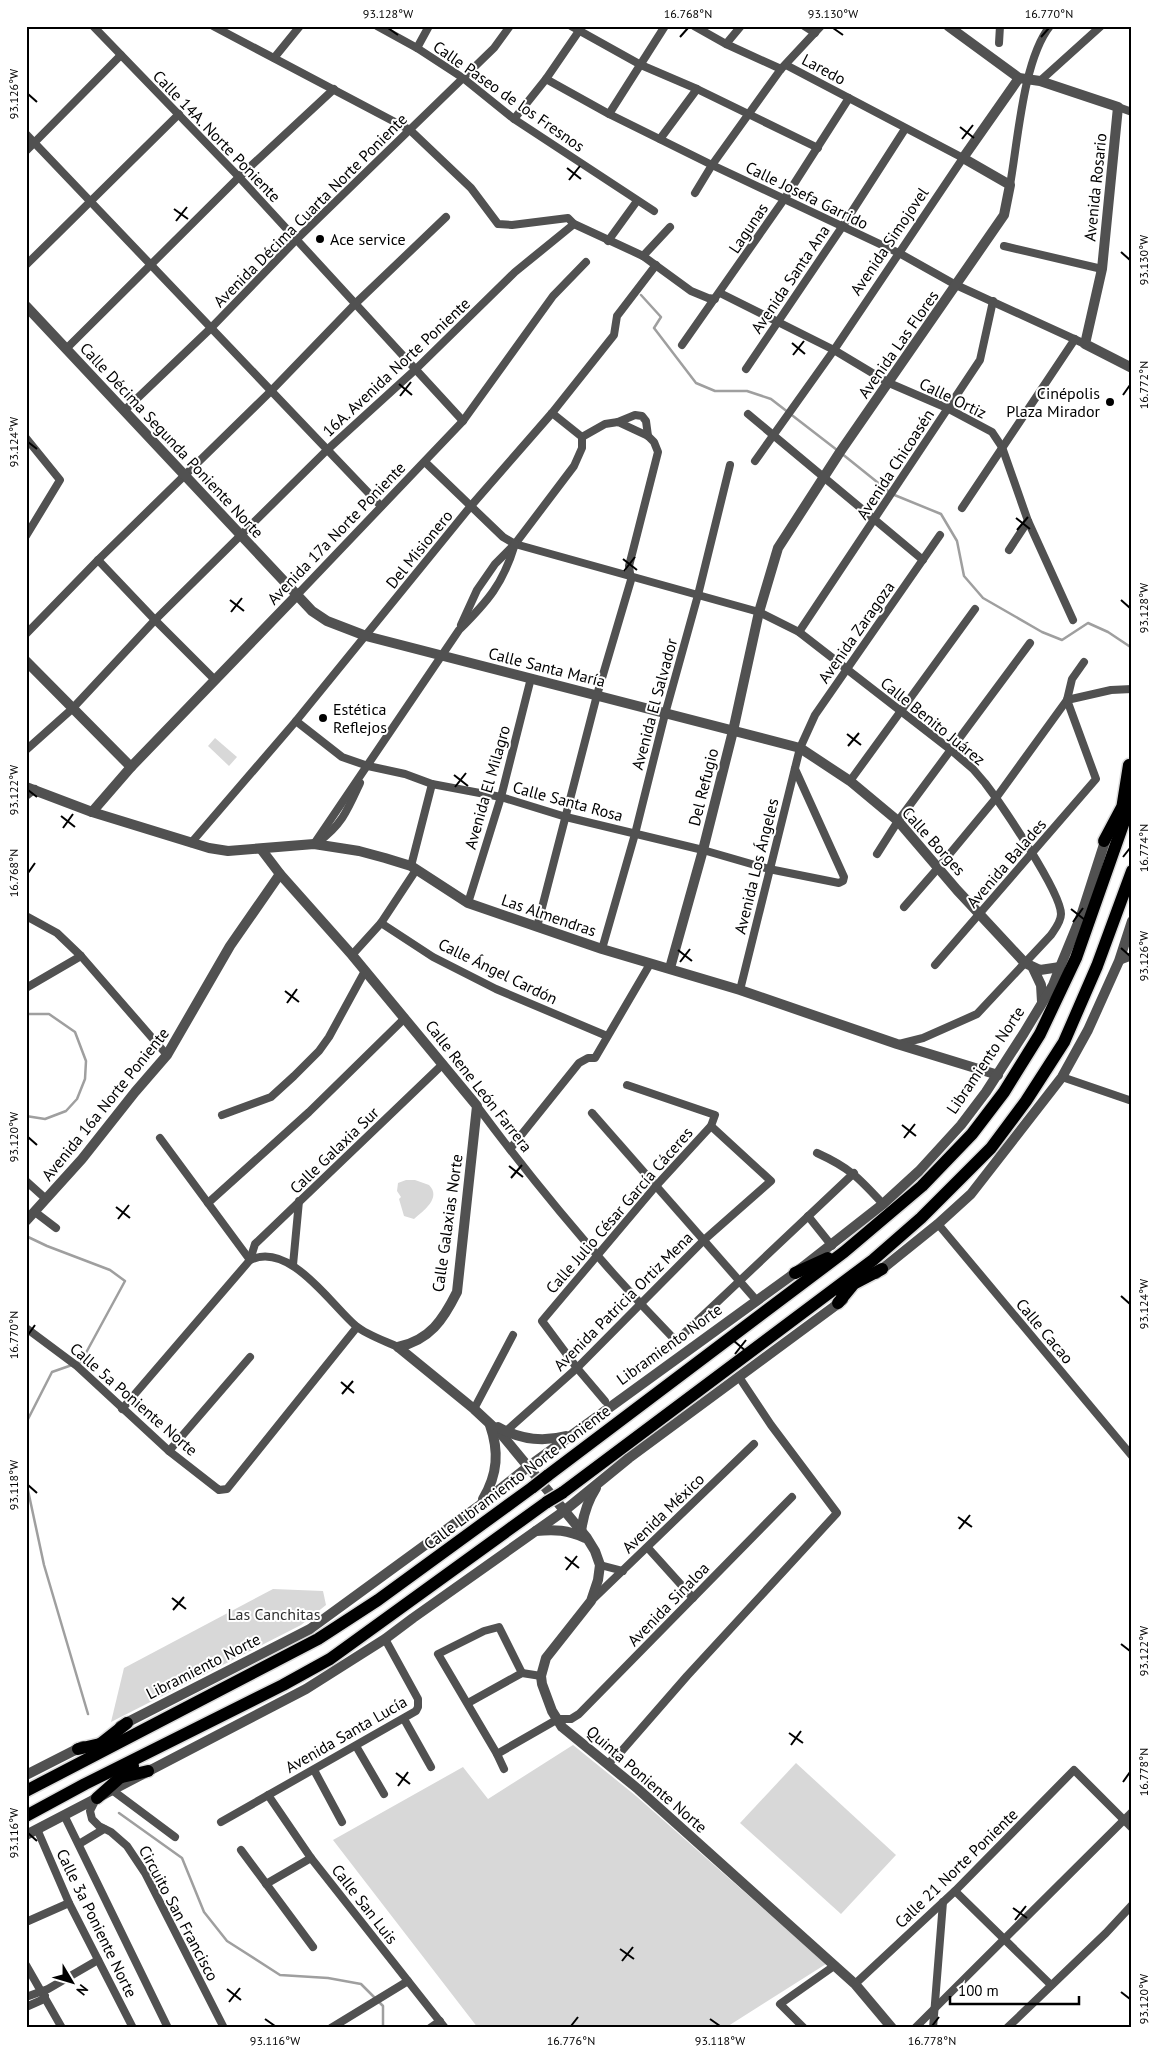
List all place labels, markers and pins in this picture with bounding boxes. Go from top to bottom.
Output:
place label: Ace service [330,229,406,249]
marker: Ace service [314,233,326,245]
place label: Cinépolis Plaza Mirador [1006,383,1101,421]
marker: Cinépolis Plaza Mirador [1104,396,1116,408]
place label: Estética Reflejos [333,699,387,737]
marker: Estética Reflejos [317,712,329,724]

